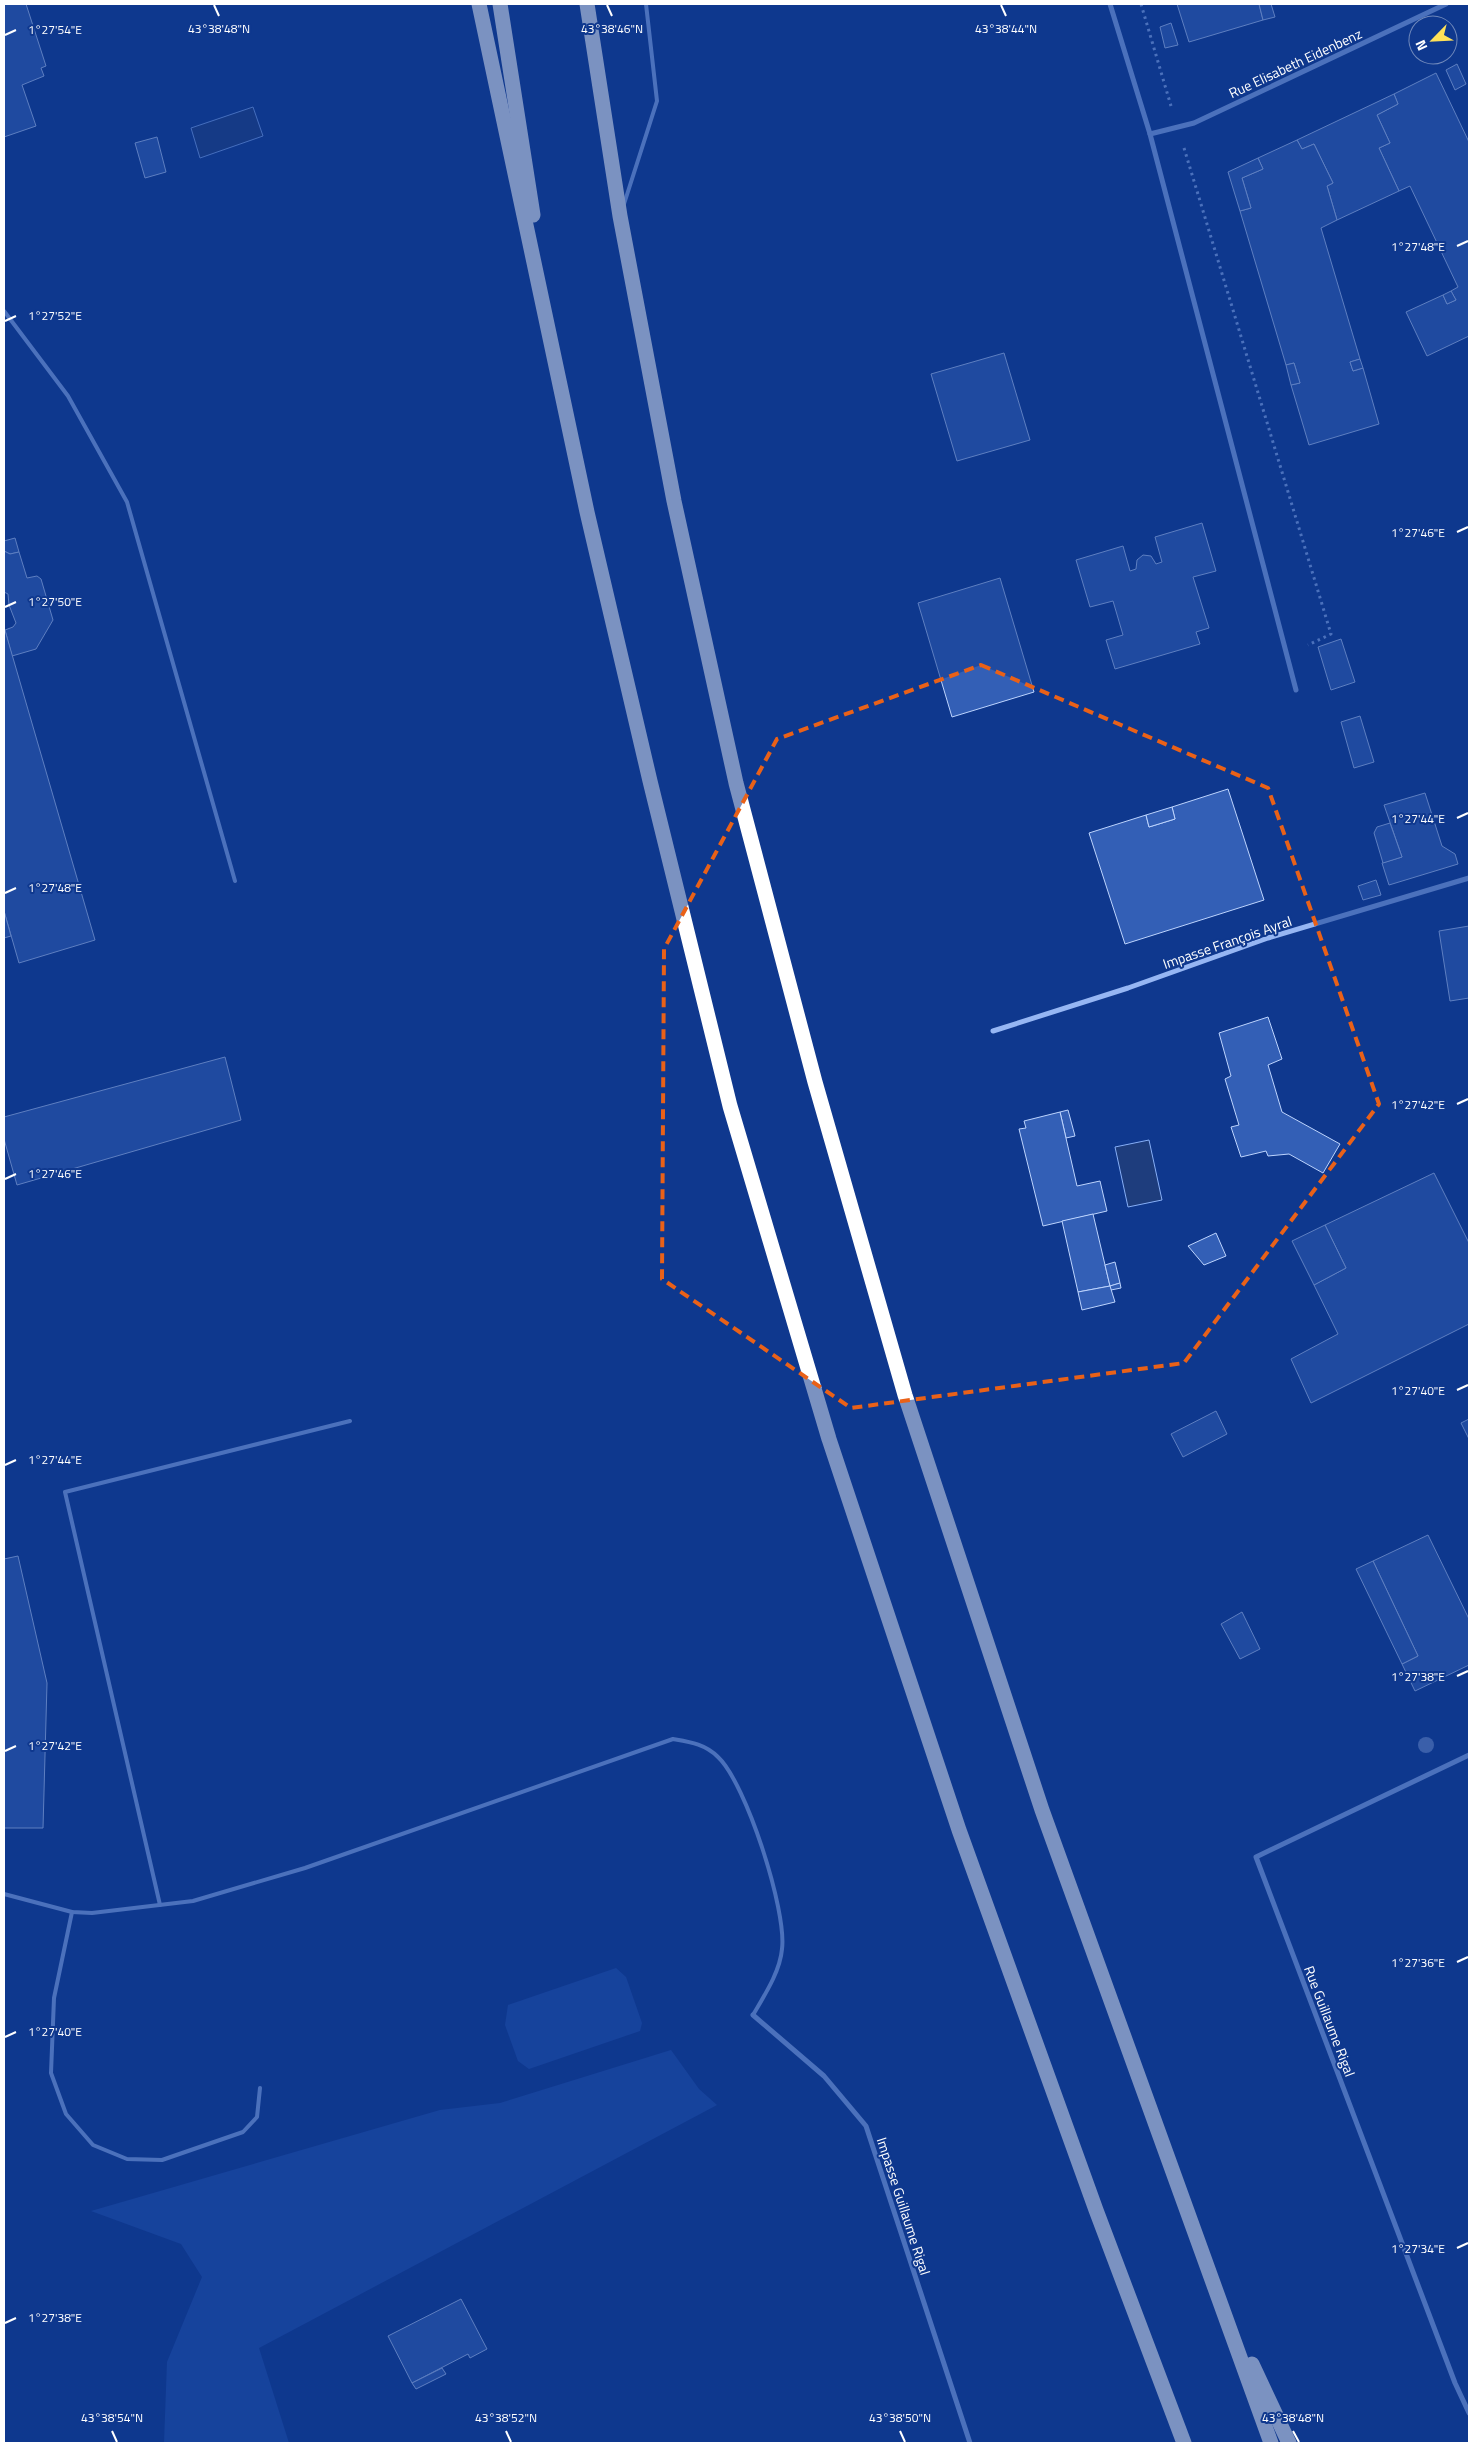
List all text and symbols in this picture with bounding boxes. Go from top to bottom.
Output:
north arrow [1408,15,1458,65]
text: 43°38'48"N [188,19,250,38]
text: 43°38'46"N [581,19,643,38]
text: 43°38'44"N [975,19,1037,38]
text: 1°27'54"E [28,20,82,39]
street label: Rue Elisabeth Eidenbenz [1225,23,1365,103]
text: N [1409,37,1432,54]
text: 1°27'48"E [1391,237,1445,256]
text: 1°27'52"E [28,306,82,325]
text: 1°27'46"E [1391,523,1445,542]
text: 1°27'50"E [28,592,82,611]
text: 1°27'44"E [1391,809,1445,828]
text: 1°27'48"E [28,878,82,897]
street label: Impasse François Ayral [1160,910,1294,974]
text: 1°27'42"E [1391,1095,1445,1114]
text: 1°27'46"E [28,1164,82,1183]
text: 1°27'40"E [1391,1381,1445,1400]
text: 1°27'44"E [28,1450,82,1469]
text: 1°27'38"E [1391,1667,1445,1686]
text: 1°27'42"E [28,1736,82,1755]
text: 1°27'36"E [1391,1953,1445,1972]
street label: Rue Guillaume Rigal [1299,1963,1361,2079]
text: 1°27'40"E [28,2022,82,2041]
street label: Impasse Guillaume Rigal [872,2134,936,2278]
text: 1°27'34"E [1391,2239,1445,2258]
text: 1°27'38"E [28,2308,82,2327]
text: 43°38'54"N [81,2408,143,2427]
text: 43°38'52"N [475,2408,537,2427]
text: 43°38'50"N [869,2408,931,2427]
text: 43°38'48"N [1262,2408,1324,2427]

